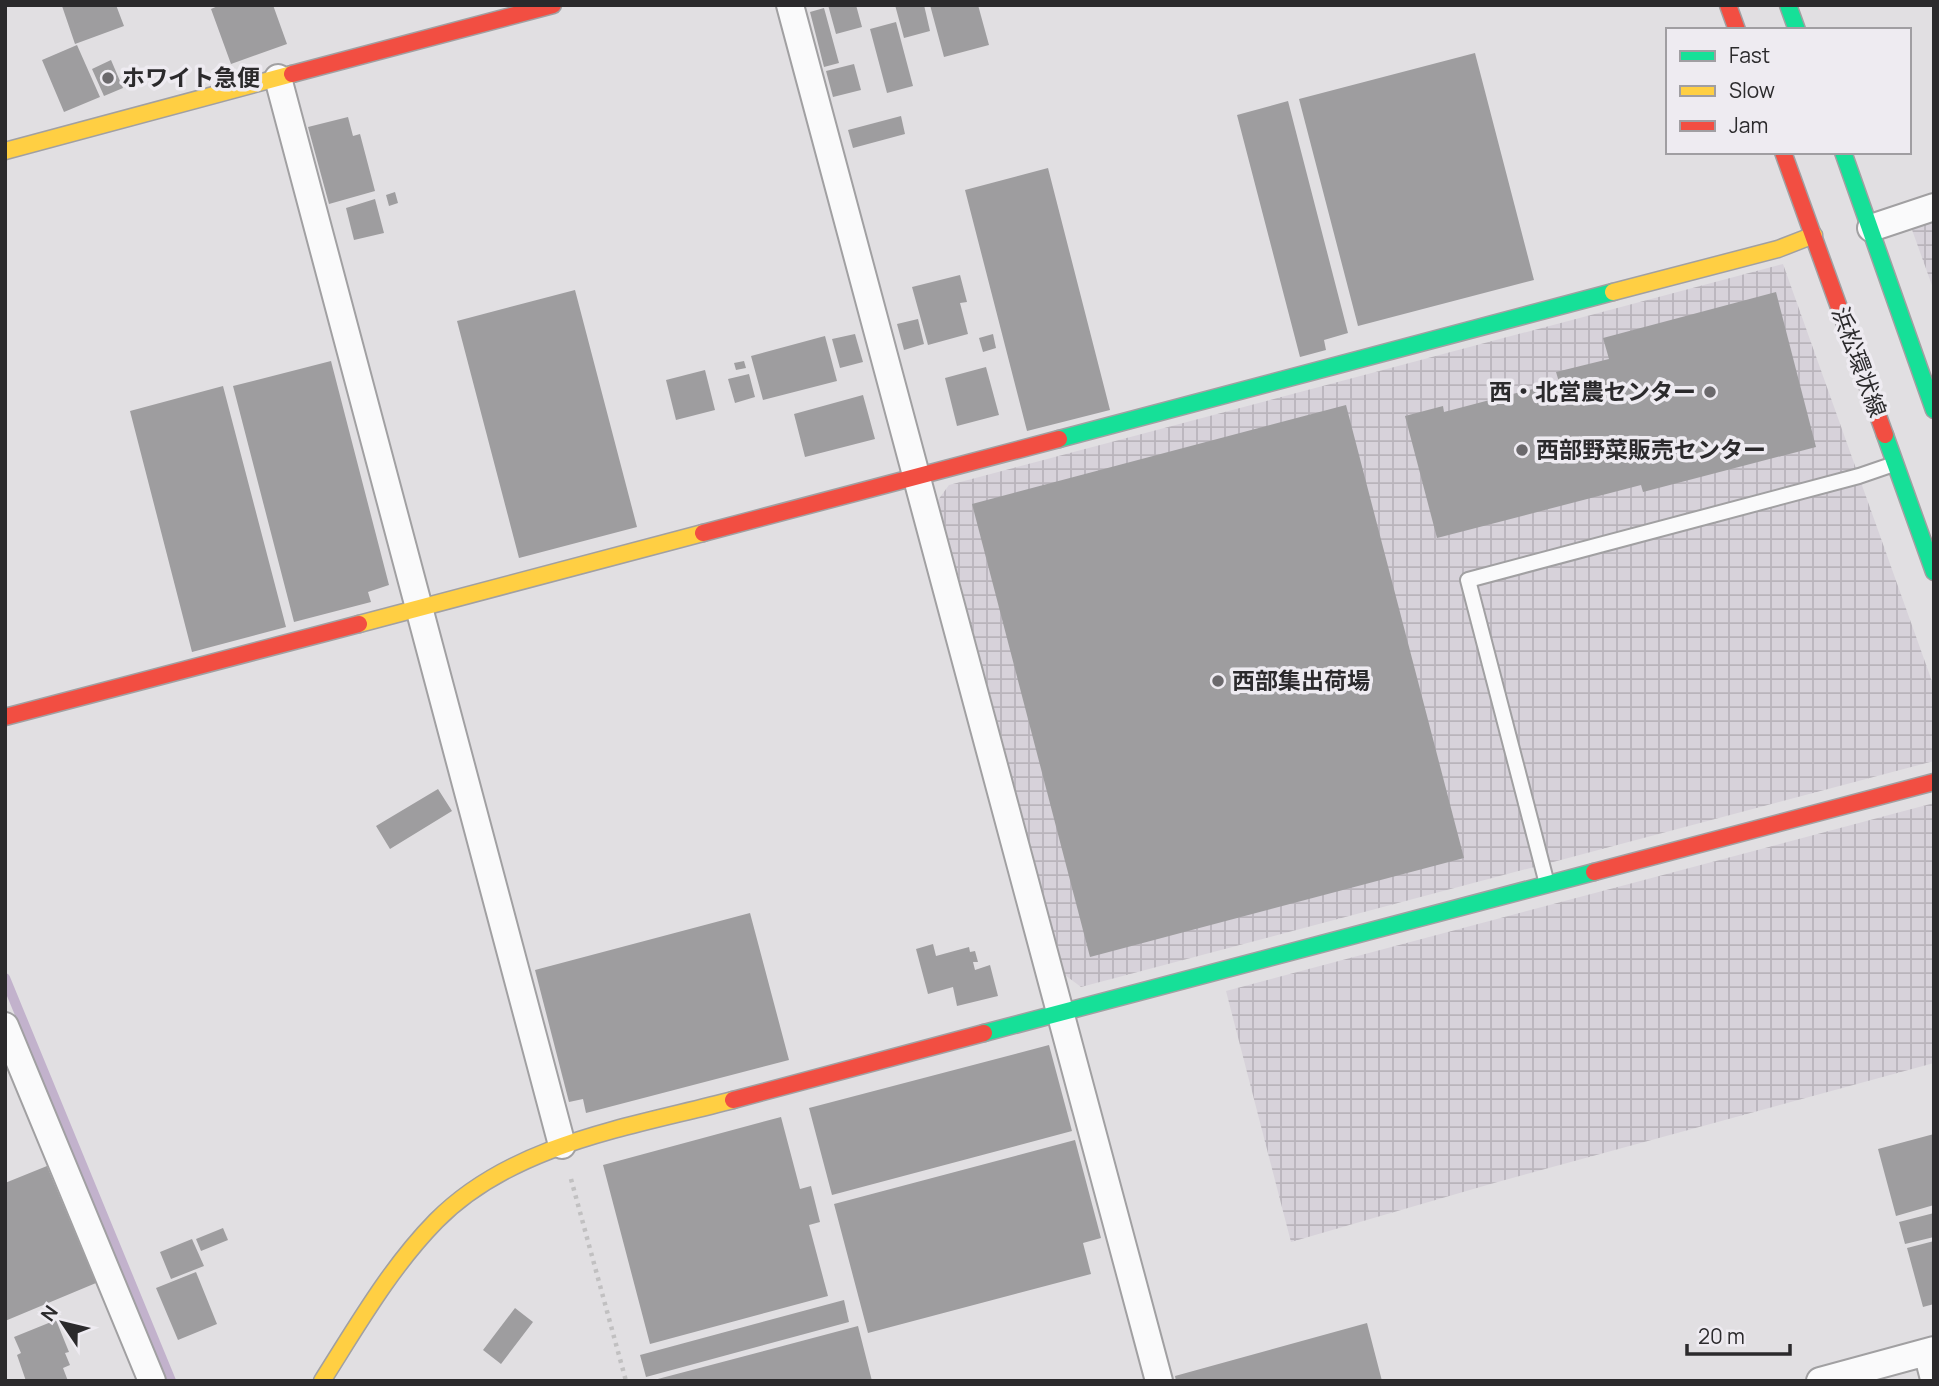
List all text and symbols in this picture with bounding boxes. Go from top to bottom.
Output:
legend [1666,28,1911,154]
text: Fast [1729,41,1770,69]
place label: ホワイト急便 [122,61,260,93]
marker: ホワイト急便 [100,70,116,86]
text: Slow [1729,76,1775,104]
text: Jam [1729,111,1768,139]
street label: 浜松環状線 [1825,302,1895,421]
place label: 西・北営農センター [1489,375,1696,407]
marker: 西・北営農センター [1702,384,1718,400]
place label: 西部野菜販売センター [1536,433,1766,465]
marker: 西部野菜販売センター [1514,442,1530,458]
place label: 西部集出荷場 [1232,664,1370,696]
marker: 西部集出荷場 [1210,673,1226,689]
north arrow [28,1288,98,1358]
text: N [35,1300,64,1326]
scale bar [1687,1312,1790,1356]
text: 20 m [1698,1322,1745,1350]

